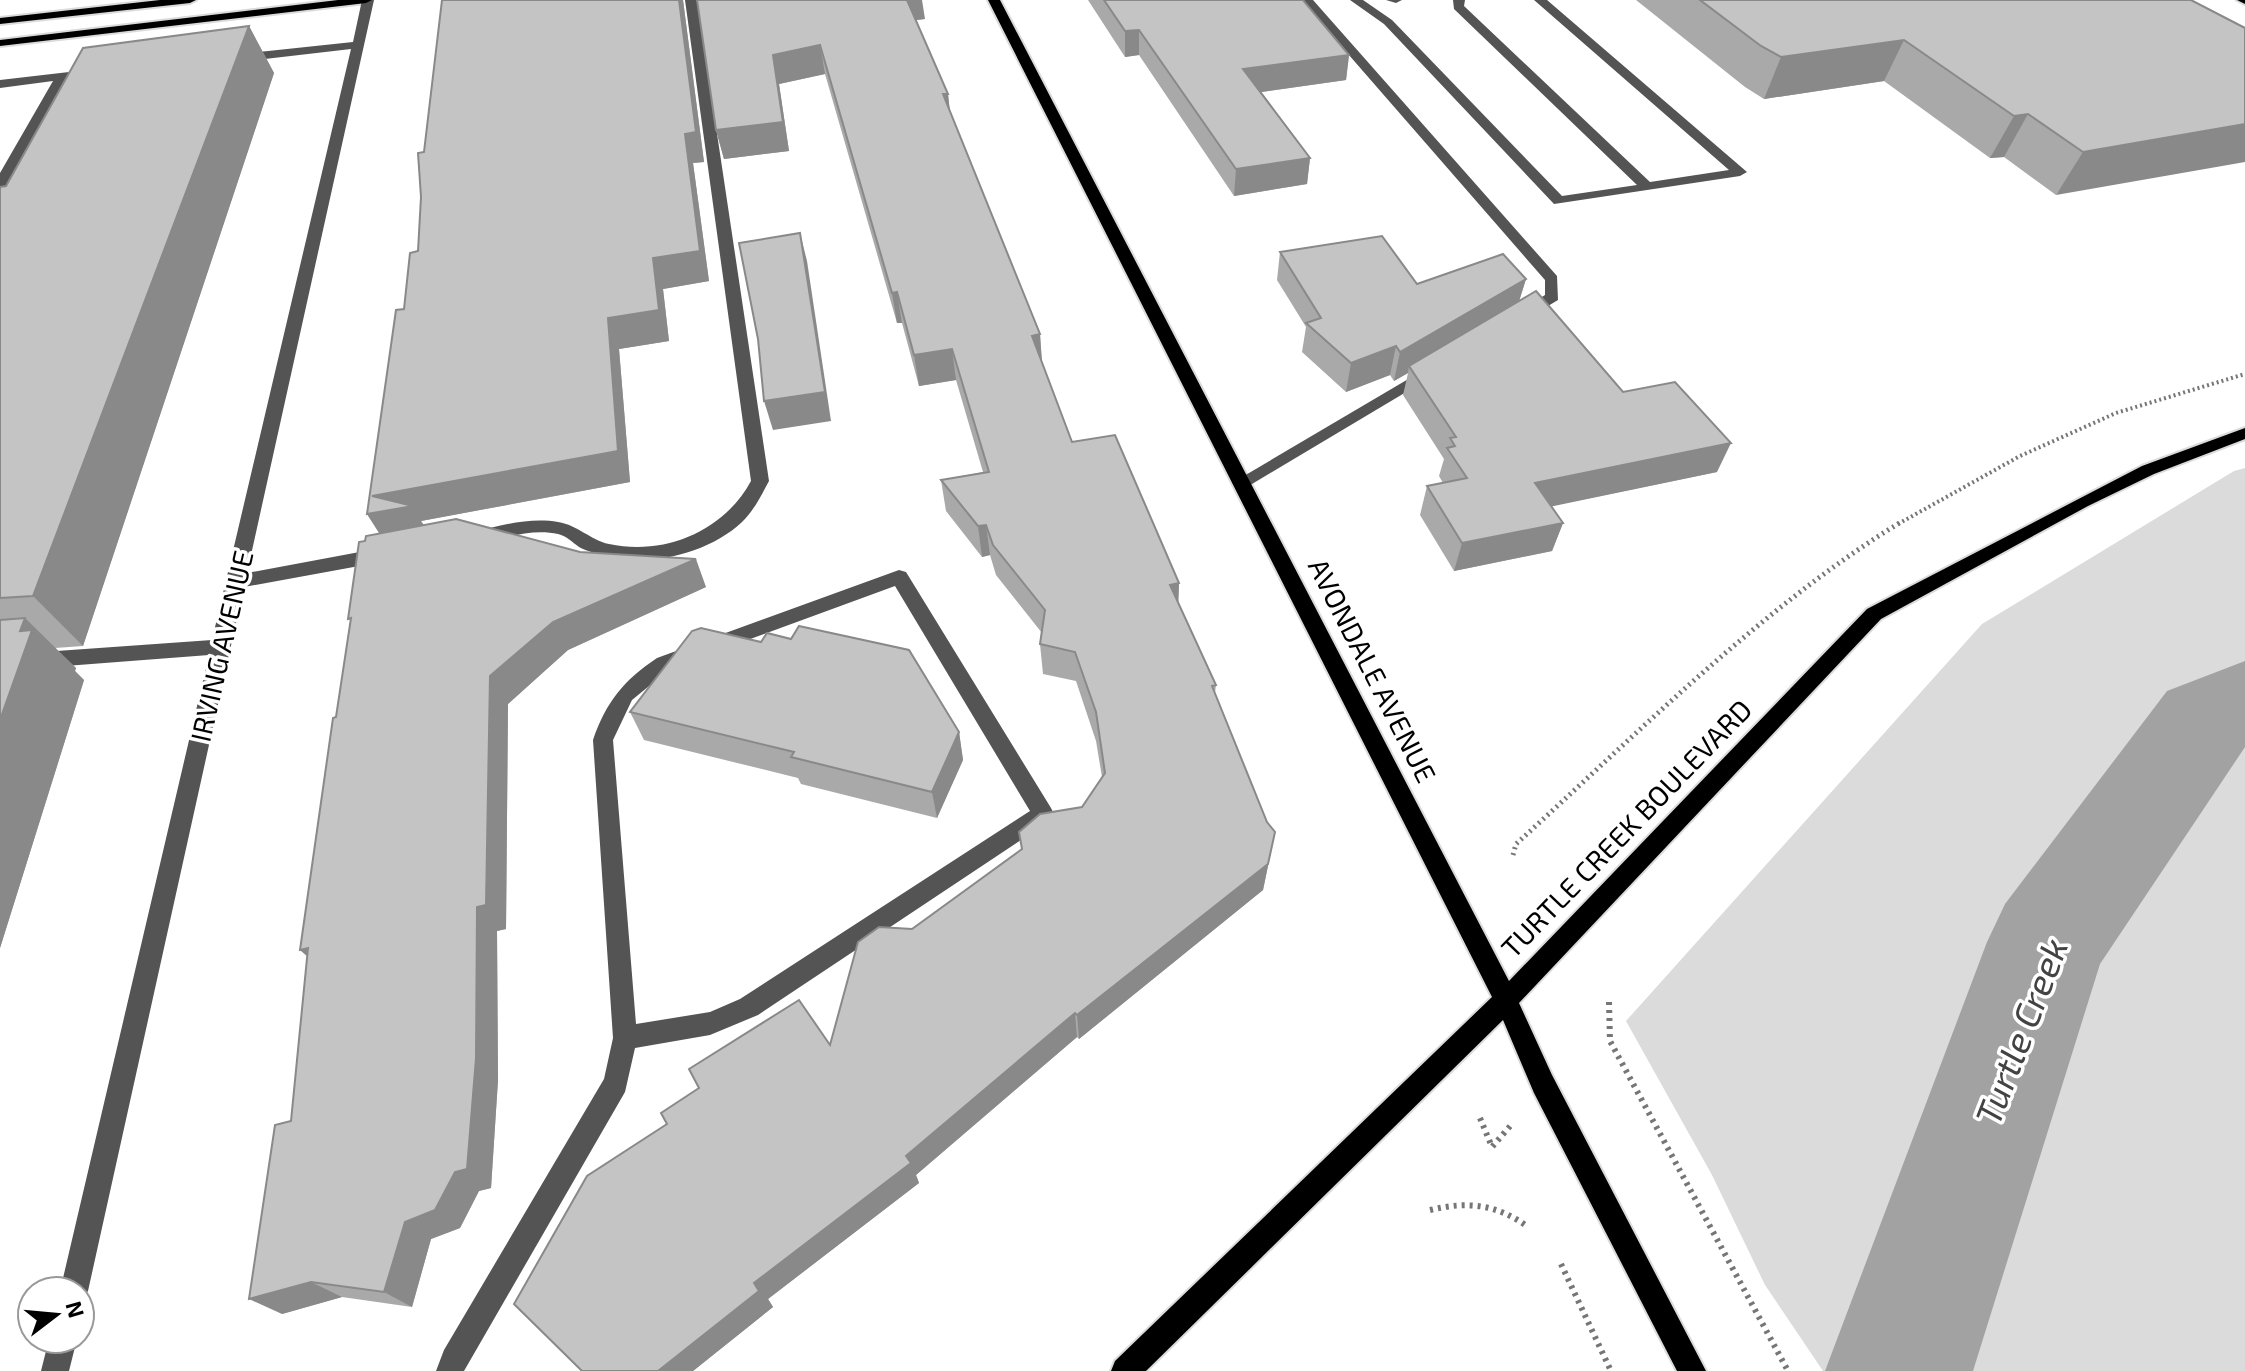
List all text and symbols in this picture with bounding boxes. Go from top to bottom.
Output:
street label: IRVING AVENUE [182,547,260,745]
street label: AVONDALE AVENUE [1302,552,1444,788]
street label: TURTLE CREEK BOULEVARD [1494,692,1758,964]
water label: Turtle Creek [1965,932,2075,1130]
north arrow [16,1275,96,1355]
text: N [62,1298,91,1320]

